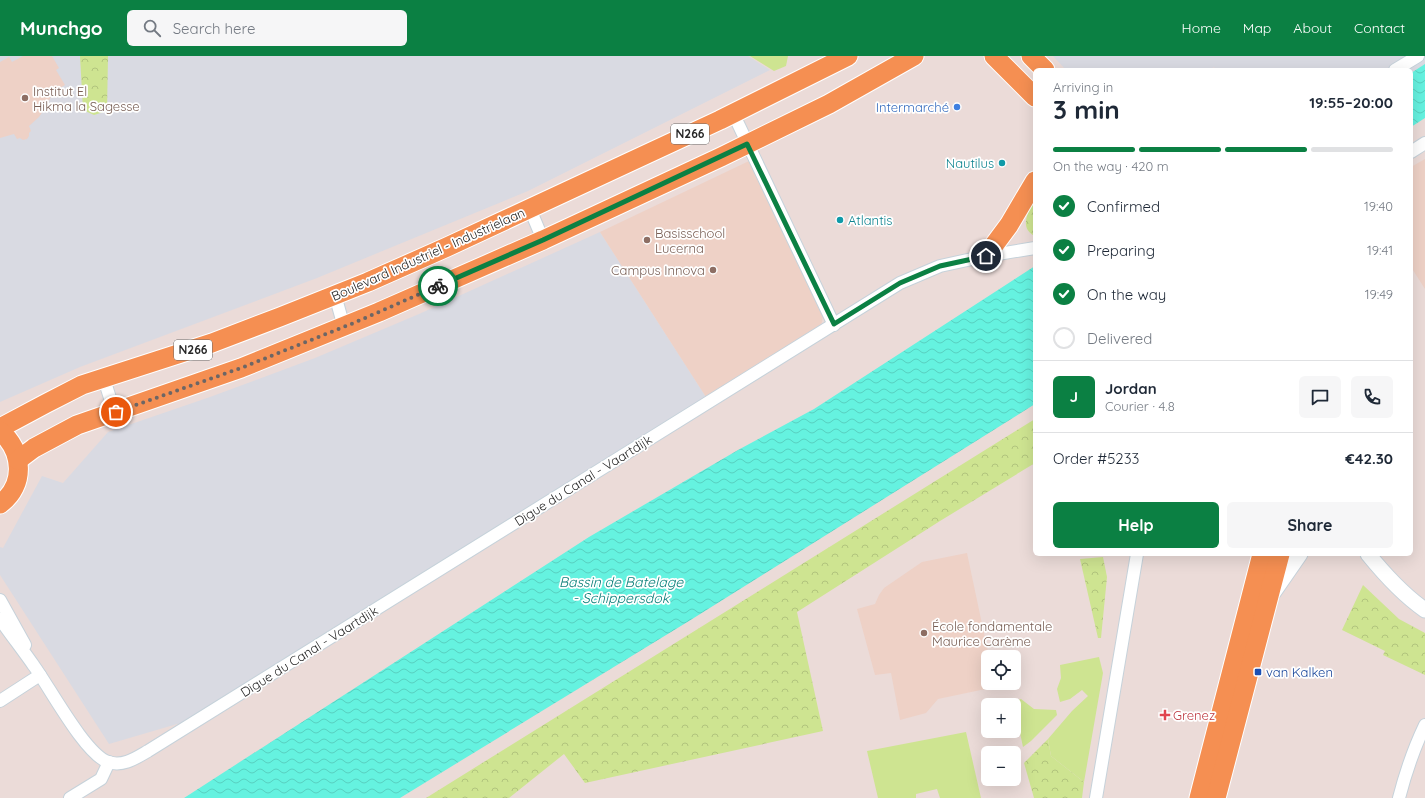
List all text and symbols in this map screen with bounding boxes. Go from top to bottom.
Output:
search box [127,10,407,46]
text: Munchgo [20,16,103,40]
icon: search [141,17,163,39]
text: Search here [173,19,255,38]
text: Home [1182,19,1221,37]
text: Map [1243,19,1271,37]
text: About [1293,19,1332,37]
text: Contact [1354,19,1405,37]
text: Arriving in [1053,79,1113,95]
place label: Institut El Hikma la Sagesse [33,83,140,114]
marker: Institut El Hikma la Sagesse [20,93,30,103]
text: 3 min [1053,93,1120,126]
text: 19:55–20:00 [1309,93,1393,112]
place label: Intermarché [876,99,949,115]
marker: Intermarché [952,102,962,112]
road number: N266 [671,124,709,144]
place label: Nautilus [946,155,994,171]
marker: Nautilus [997,158,1007,168]
text: On the way · 420 m [1053,158,1169,174]
icon: check [1053,195,1075,217]
text: Confirmed [1087,197,1160,216]
text: 19:40 [1364,198,1393,214]
street label: Boulevard Industriel - Industrielaan [329,204,527,304]
place label: Atlantis [848,212,892,228]
marker: Atlantis [835,215,845,225]
place label: Basisschool Lucerna [655,225,725,256]
marker: Basisschool Lucerna [642,235,652,245]
pin [969,239,1003,273]
icon: check [1053,239,1075,261]
text: Preparing [1087,241,1155,260]
text: 19:41 [1367,242,1393,258]
icon: home [975,245,997,267]
place label: Campus Innova [611,262,705,278]
marker: Campus Innova [708,265,718,275]
courier [418,266,458,306]
icon: bike [427,275,449,297]
icon: check [1053,283,1075,305]
text: On the way [1087,285,1166,304]
text: 19:49 [1365,286,1393,302]
text: Delivered [1087,329,1152,348]
road number: N266 [174,340,212,360]
button: chat [1299,376,1341,418]
button: phone [1351,376,1393,418]
text: Jordan [1105,379,1157,398]
text: J [1070,387,1078,406]
pin [99,395,133,429]
text: Courier · 4.8 [1105,398,1175,414]
icon: bag [105,401,127,423]
street label: Digue du Canal - Vaartdijk [511,431,655,529]
text: Order #5233 [1053,449,1139,468]
text: €42.30 [1345,449,1393,468]
button: Help [1053,502,1219,548]
button: Share [1227,502,1393,548]
water label: Bassin de Batelage - Schippersdok [559,573,684,607]
street label: Digue du Canal - Vaartdijk [237,602,381,700]
place label: École fondamentale Maurice Carème [932,618,1052,649]
marker: École fondamentale Maurice Carème [919,628,929,638]
map controls [981,650,1021,786]
button: locate [981,650,1021,690]
place label: van Kalken [1266,664,1333,680]
marker: van Kalken [1253,667,1263,677]
button: + [981,698,1021,738]
place label: Grenez [1173,707,1215,723]
marker: Grenez [1160,710,1170,720]
button: − [981,746,1021,786]

